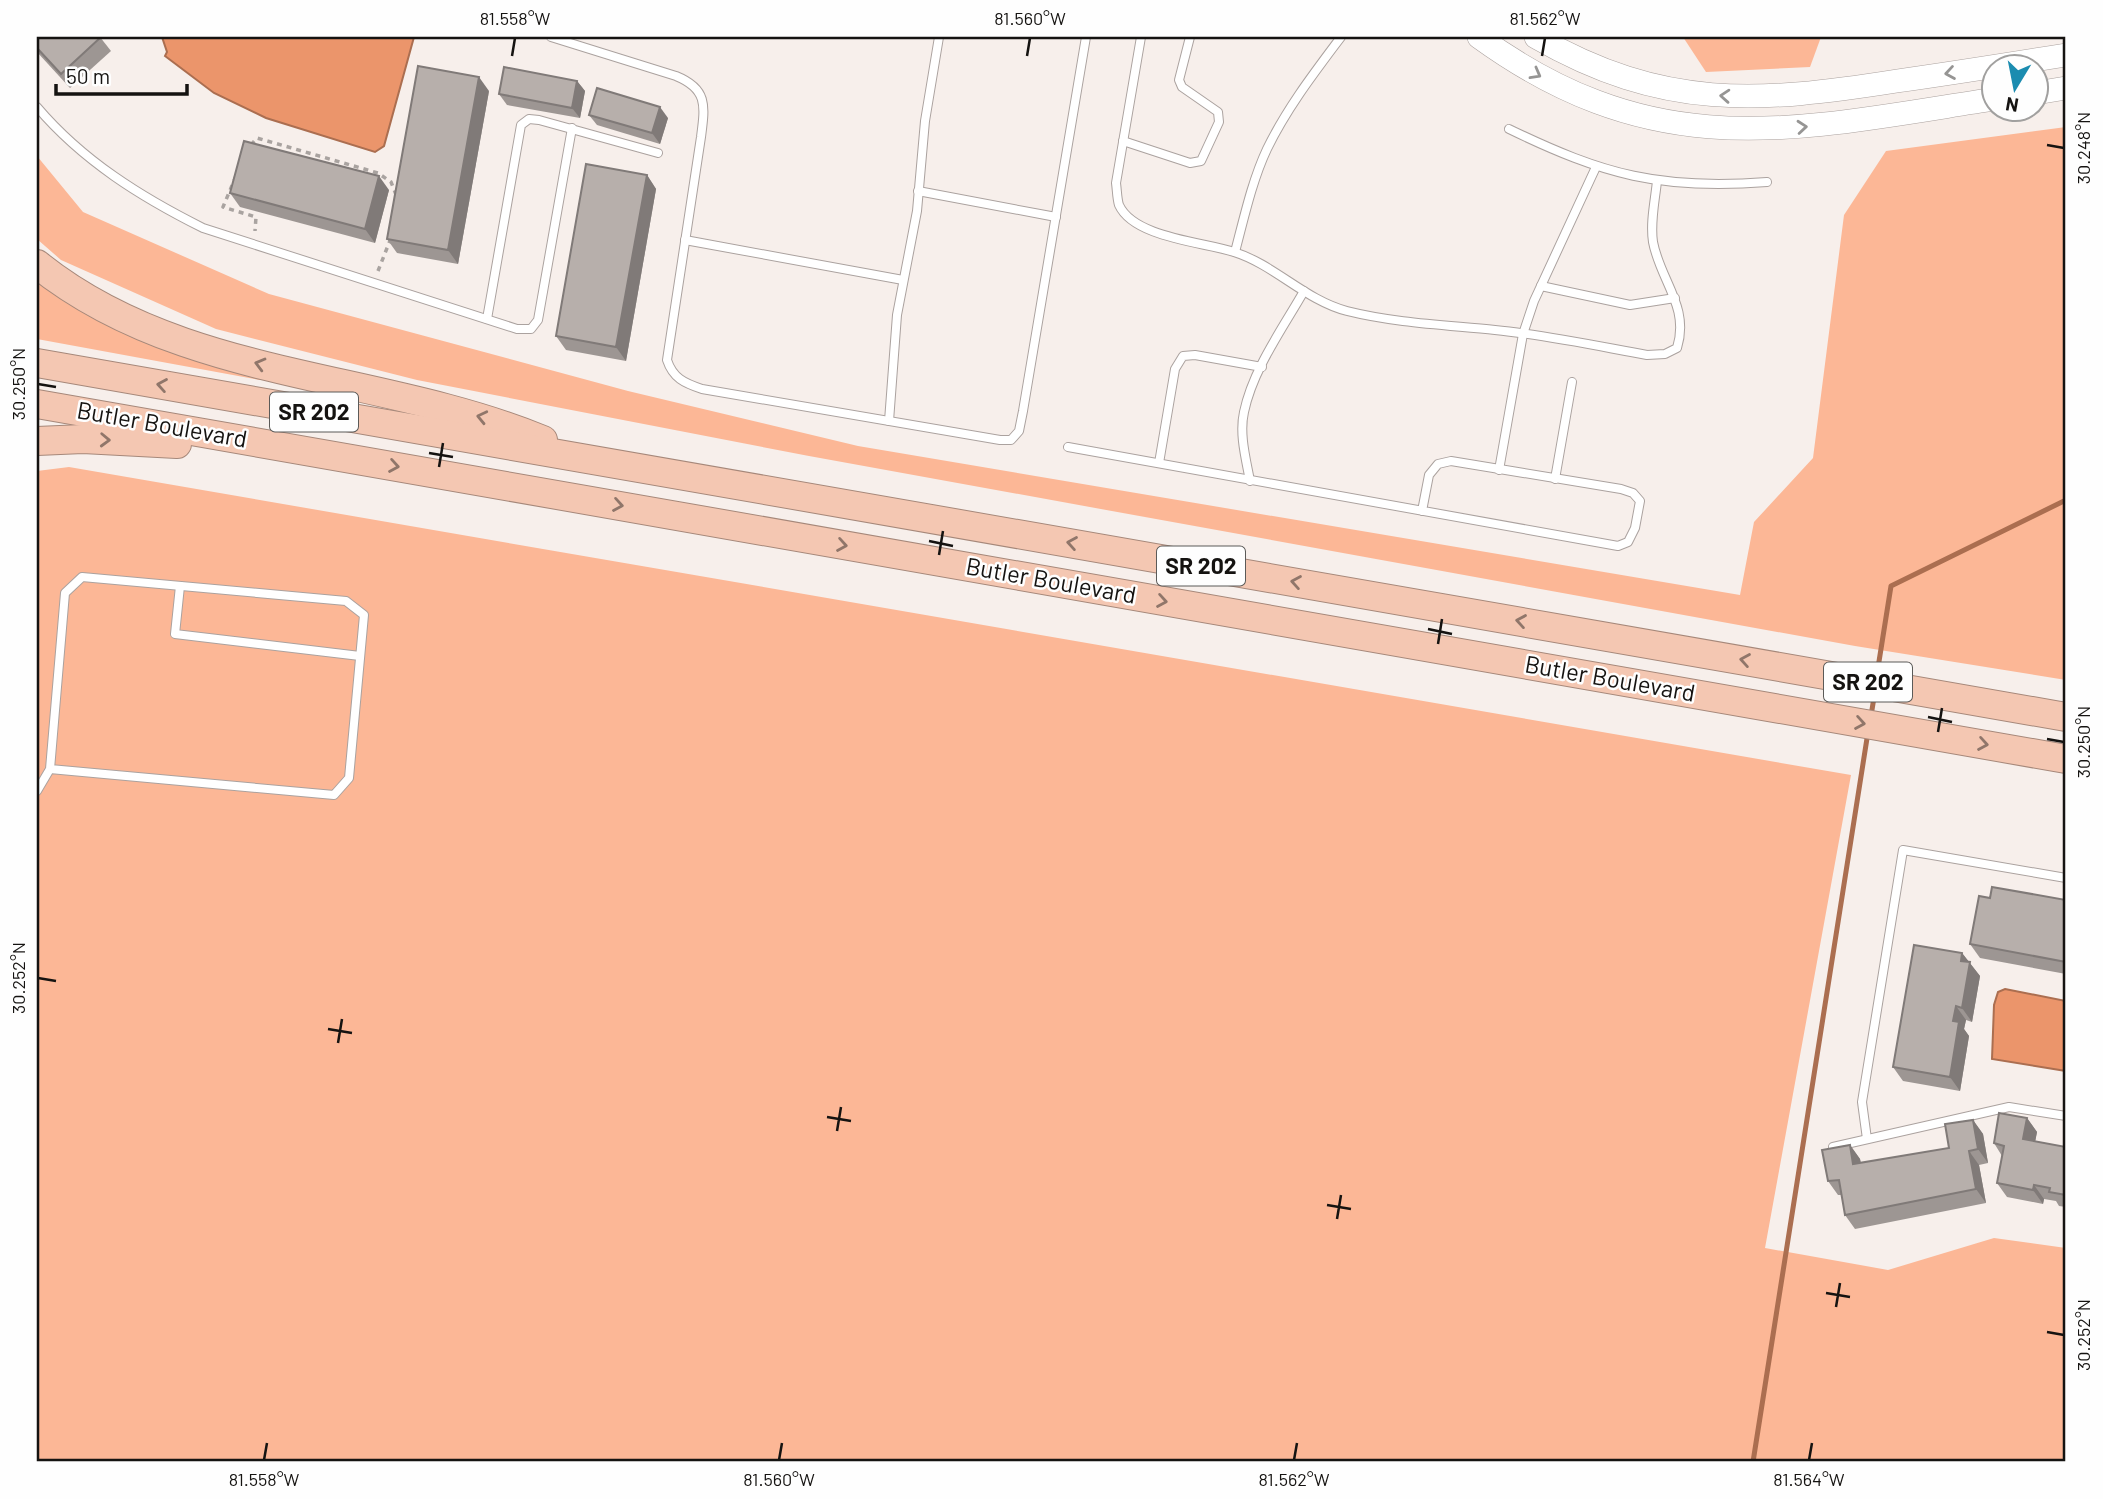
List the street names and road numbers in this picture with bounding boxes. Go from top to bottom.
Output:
road number: SR 202 [270,392,358,432]
street label: Butler Boulevard [75,394,250,453]
road number: SR 202 [1157,546,1245,586]
street label: Butler Boulevard [964,550,1139,609]
street label: Butler Boulevard [1523,648,1698,707]
road number: SR 202 [1824,662,1912,702]

